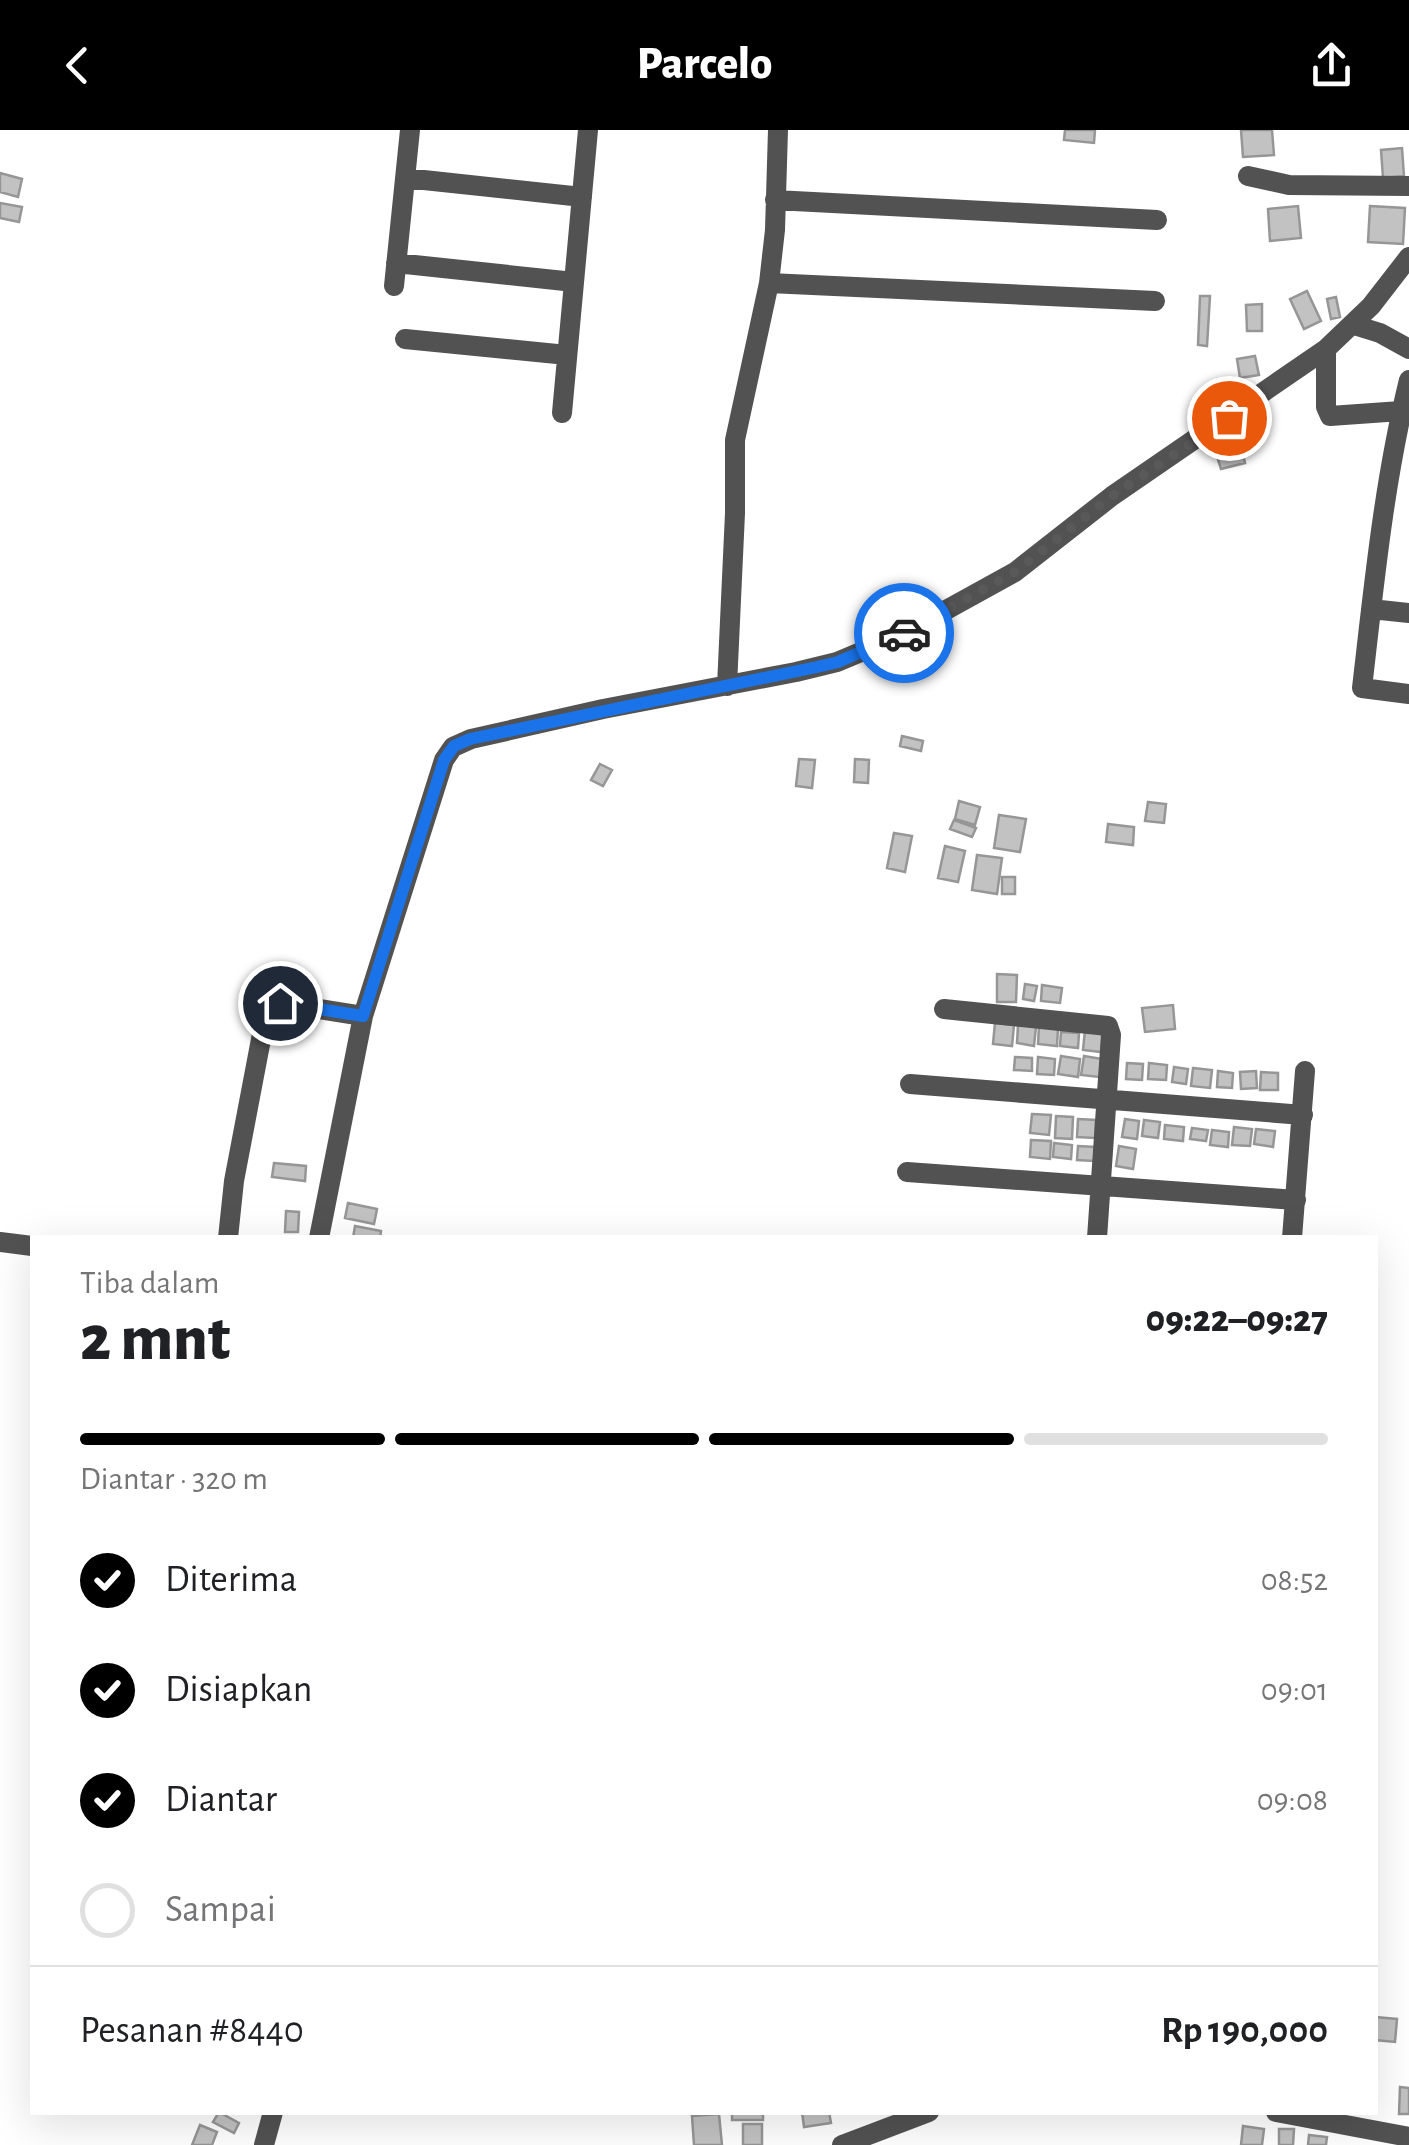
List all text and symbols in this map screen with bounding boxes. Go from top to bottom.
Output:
icon: back [50,38,105,93]
icon: share [1304,38,1359,93]
text: Parcelo [637,42,772,87]
pin [1187,376,1272,461]
icon: bag [1202,391,1257,446]
courier [854,583,954,683]
icon: car [877,606,932,661]
pin [238,961,323,1046]
icon: home [253,976,308,1031]
text: Tiba dalam [80,1267,219,1299]
text: 09:22–09:27 [1146,1301,1328,1339]
text: 2 mnt [80,1307,230,1372]
text: Diantar · 320 m [80,1463,268,1495]
icon: check [80,1553,135,1608]
text: Diterima [165,1561,297,1599]
text: 08:52 [1261,1564,1328,1596]
icon: check [80,1663,135,1718]
text: Disiapkan [165,1671,312,1709]
text: 09:01 [1261,1674,1328,1706]
icon: check [80,1773,135,1828]
text: Diantar [165,1781,277,1819]
text: 09:08 [1257,1784,1328,1816]
text: Sampai [165,1891,276,1929]
text: Pesanan #8440 [80,2012,304,2050]
text: Rp 190,000 [1161,2012,1328,2050]

